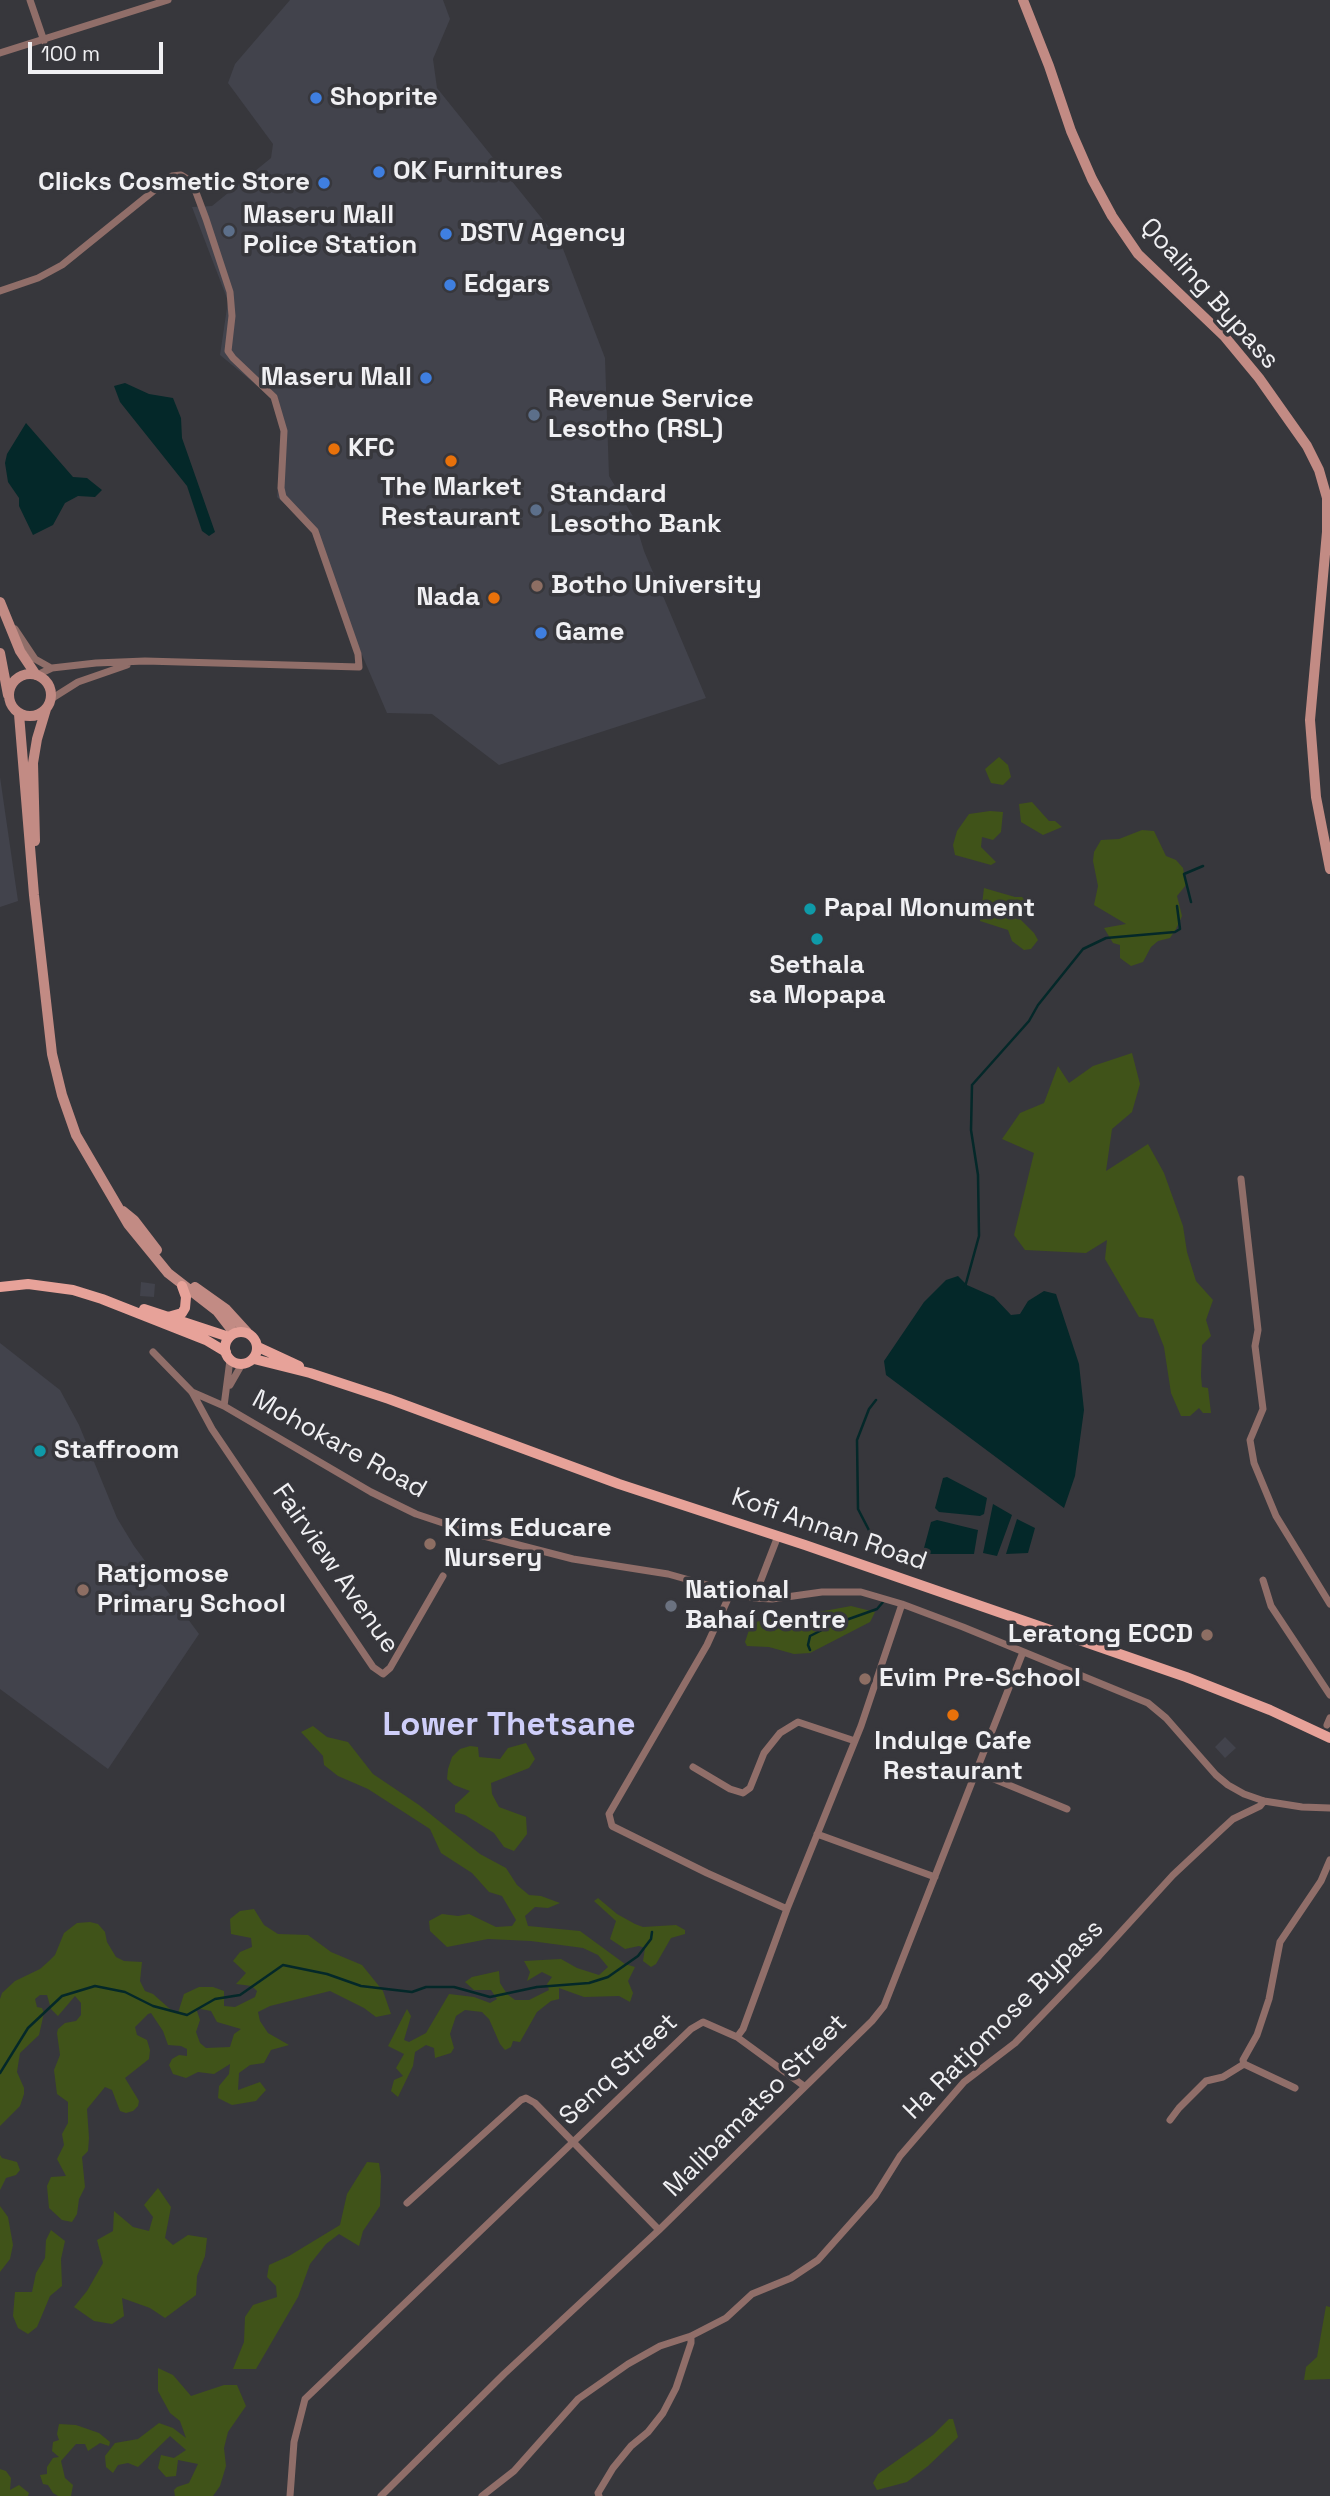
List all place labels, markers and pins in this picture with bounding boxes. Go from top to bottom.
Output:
place label: Shoprite [330,82,438,114]
marker: Shoprite [308,90,324,106]
place label: OK Furnitures [393,156,563,188]
marker: OK Furnitures [371,164,387,180]
place label: Clicks Cosmetic Store [38,167,310,199]
marker: Clicks Cosmetic Store [316,175,332,191]
place label: Maseru Mall Police Station [243,200,417,262]
place label: DSTV Agency [460,218,626,250]
marker: Maseru Mall Police Station [221,223,237,239]
marker: DSTV Agency [438,226,454,242]
place label: Edgars [464,269,550,301]
marker: Edgars [442,277,458,293]
place label: Maseru Mall [261,362,412,394]
marker: Maseru Mall [418,370,434,386]
place label: Revenue Service Lesotho (RSL) [548,384,754,446]
marker: Revenue Service Lesotho (RSL) [526,407,542,423]
place label: KFC [348,433,395,465]
marker: KFC [326,441,342,457]
marker: The Market Restaurant [443,453,459,469]
place label: The Market Restaurant [380,472,522,534]
place label: Standard Lesotho Bank [550,479,722,540]
marker: Standard Lesotho Bank [528,502,544,518]
place label: Botho University [551,570,762,602]
marker: Botho University [529,578,545,594]
place label: Nada [416,582,480,614]
marker: Nada [486,590,502,606]
place label: Game [555,617,624,649]
marker: Game [533,625,549,641]
place label: Papal Monument [824,893,1035,925]
marker: Papal Monument [802,901,818,917]
marker: Sethala sa Mopapa [809,931,825,947]
place label: Sethala sa Mopapa [748,950,886,1012]
place label: Staffroom [54,1435,179,1467]
marker: Staffroom [32,1443,48,1459]
place label: Kims Educare Nursery [444,1513,612,1574]
marker: Kims Educare Nursery [422,1536,438,1552]
place label: Ratjomose Primary School [97,1559,286,1620]
place label: National Bahaí Centre [685,1575,846,1636]
marker: Ratjomose Primary School [75,1582,91,1598]
marker: National Bahaí Centre [663,1598,679,1614]
place label: Leratong ECCD [1008,1619,1193,1651]
marker: Leratong ECCD [1199,1627,1215,1643]
place label: Evim Pre-School [879,1663,1081,1695]
marker: Evim Pre-School [857,1671,873,1687]
marker: Indulge Cafe Restaurant [945,1707,961,1723]
place label: Indulge Cafe Restaurant [874,1726,1032,1788]

